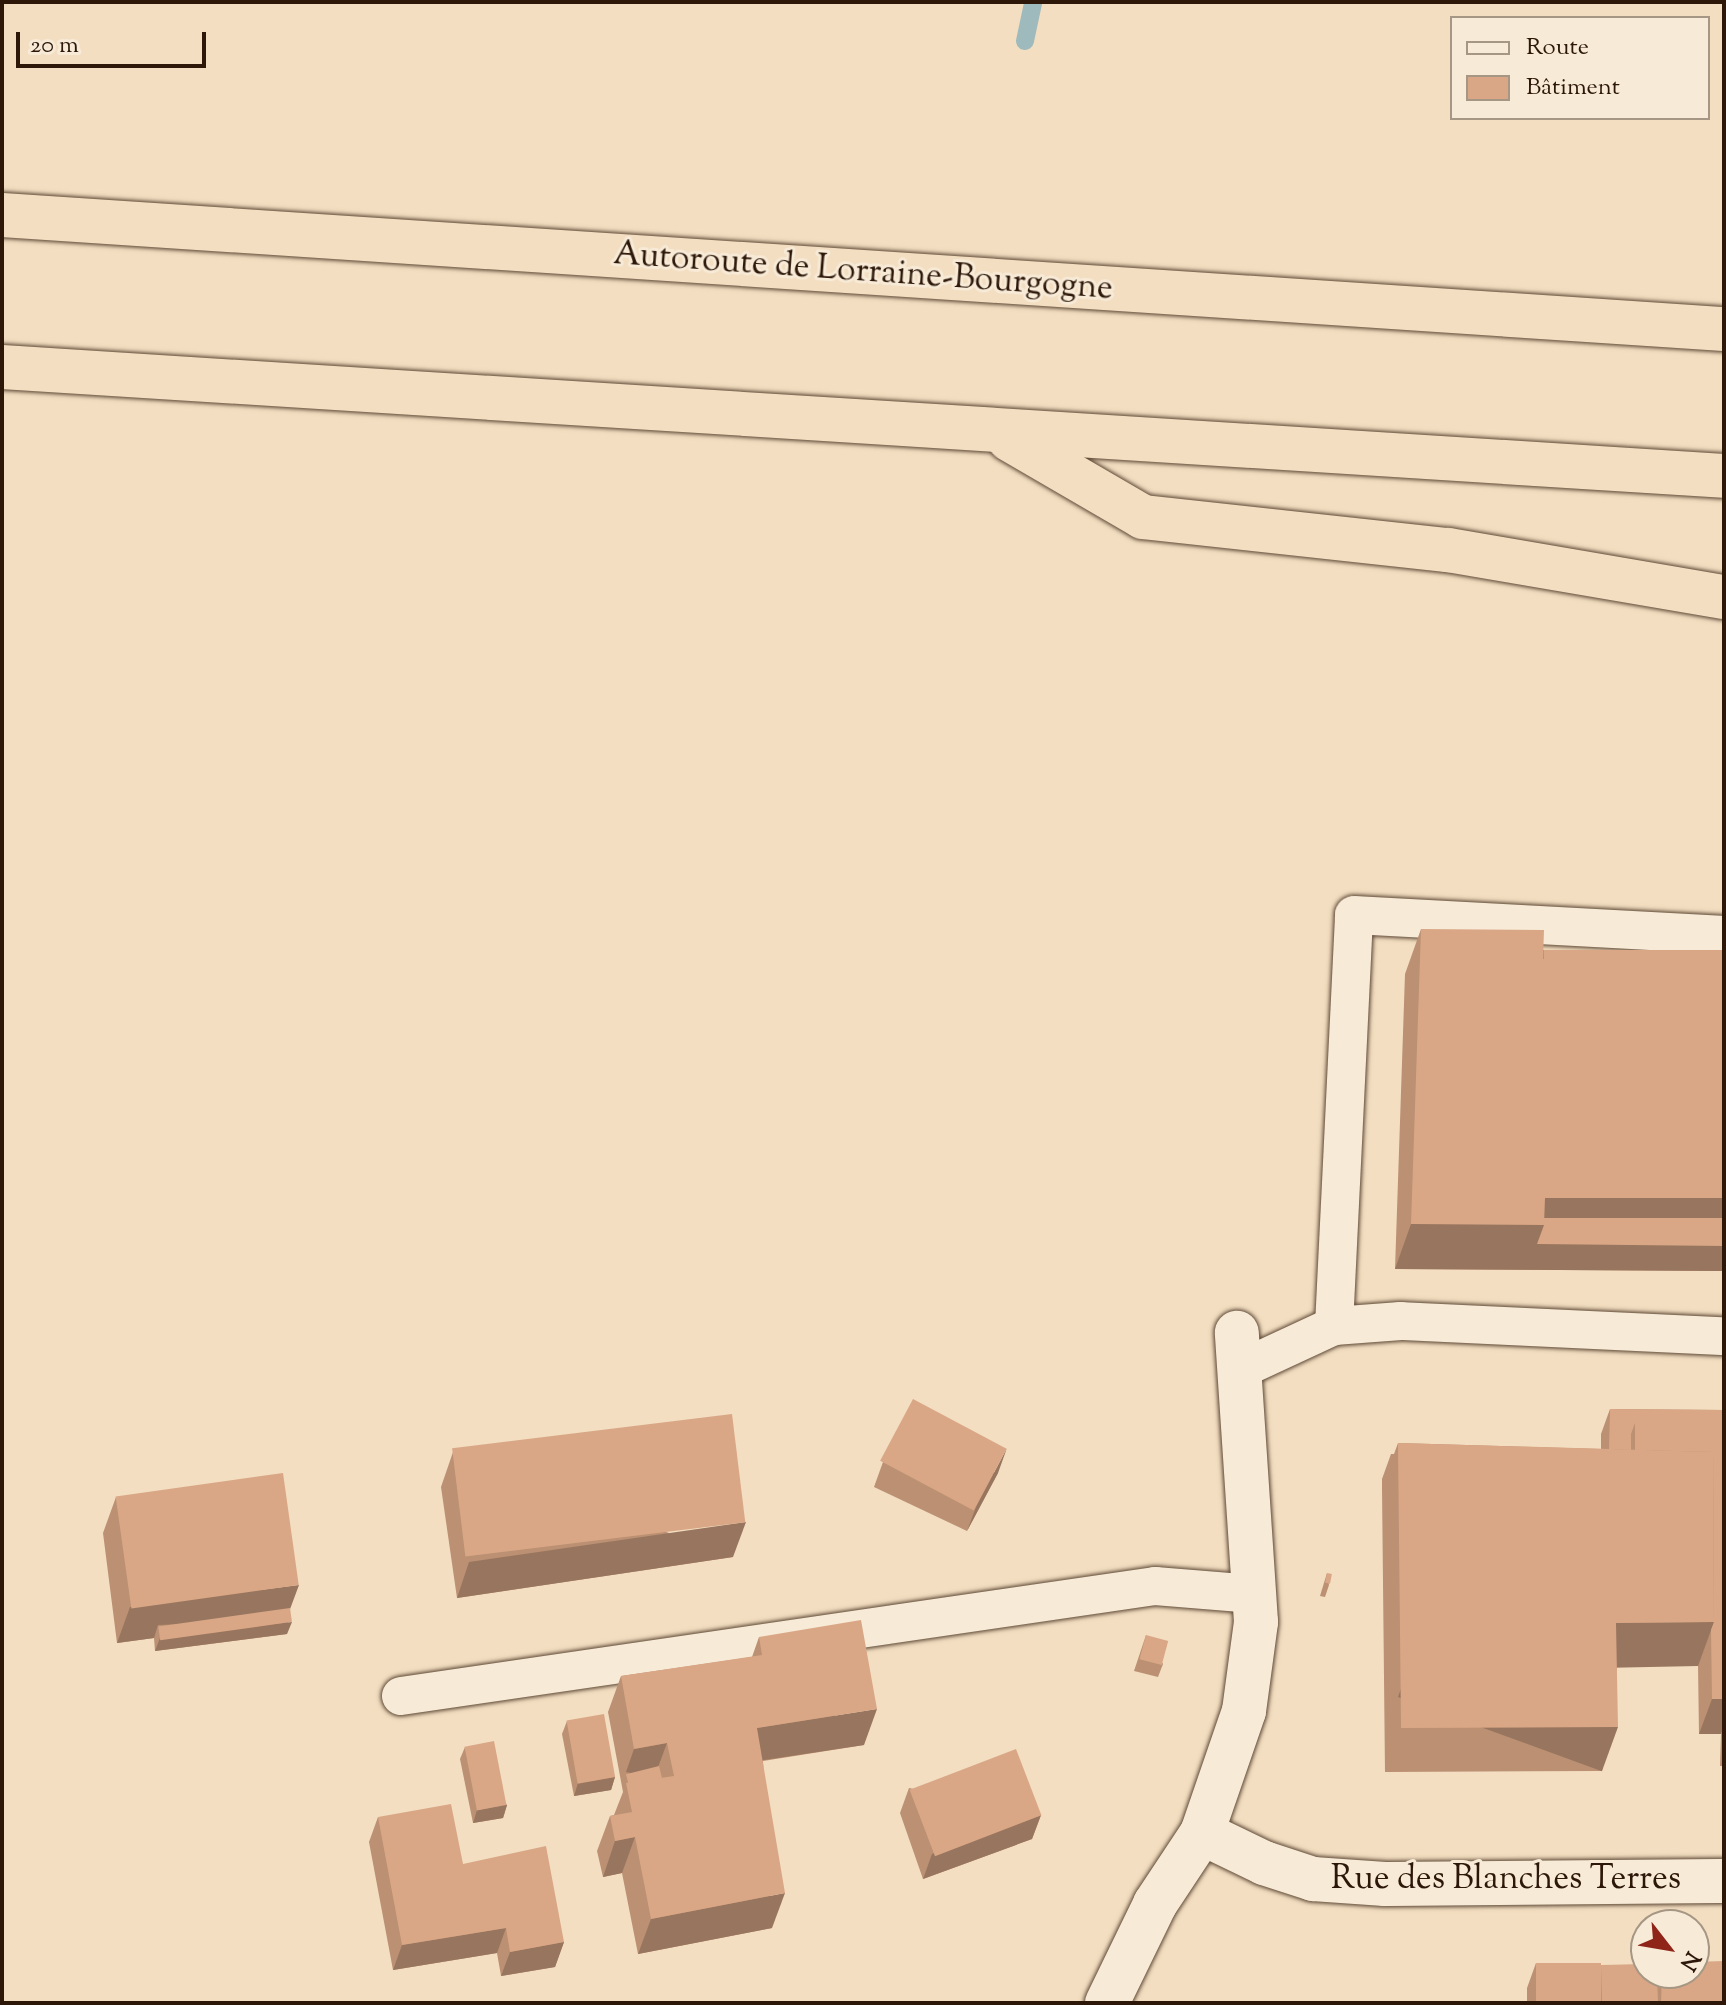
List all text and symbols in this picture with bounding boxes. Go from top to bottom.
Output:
scale bar [20,16,210,66]
legend [1450,16,1710,120]
text: 20 m [30,29,79,63]
text: Route [1526,31,1589,65]
text: Bâtiment [1526,71,1620,105]
street label: Autoroute de Lorraine-Bourgogne [612,234,1114,310]
street label: Rue des Blanches Terres [1331,1860,1681,1900]
north arrow [1630,1909,1710,1989]
text: N [1671,1945,1707,1976]

